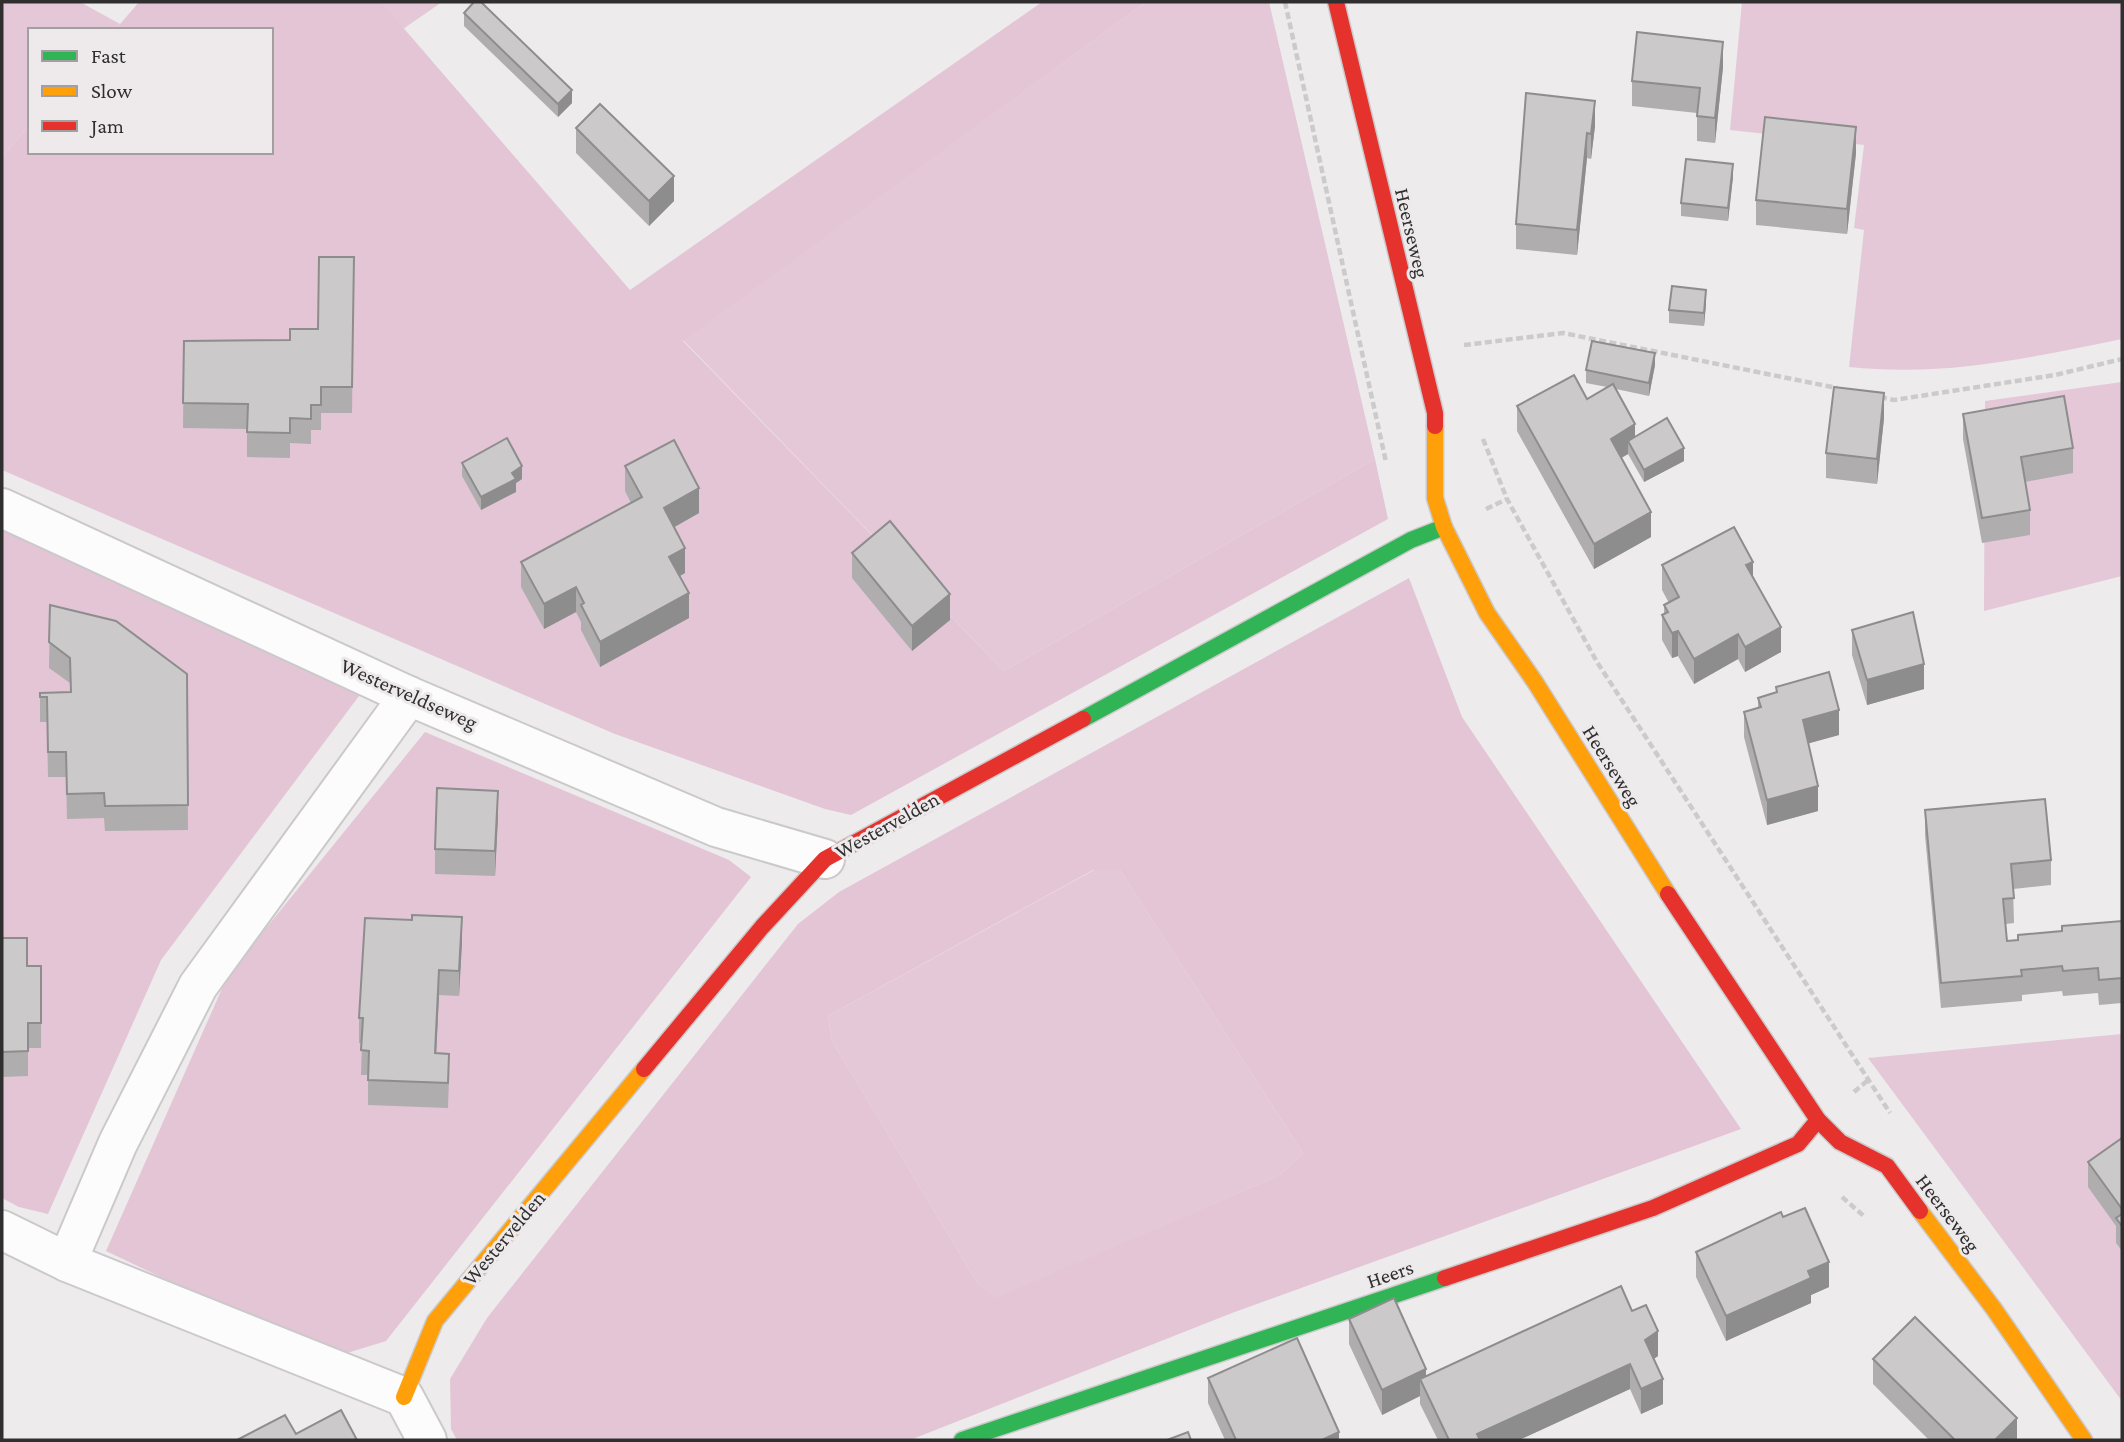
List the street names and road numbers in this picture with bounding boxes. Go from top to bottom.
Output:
street label: Heerseweg [1390,186,1434,280]
street label: Westerveldseweg [337,653,481,735]
street label: Heerseweg [1578,721,1646,811]
street label: Westervelden [831,787,943,863]
street label: Heerseweg [1911,1169,1985,1257]
street label: Westervelden [458,1186,550,1290]
street label: Heers [1363,1255,1417,1293]

